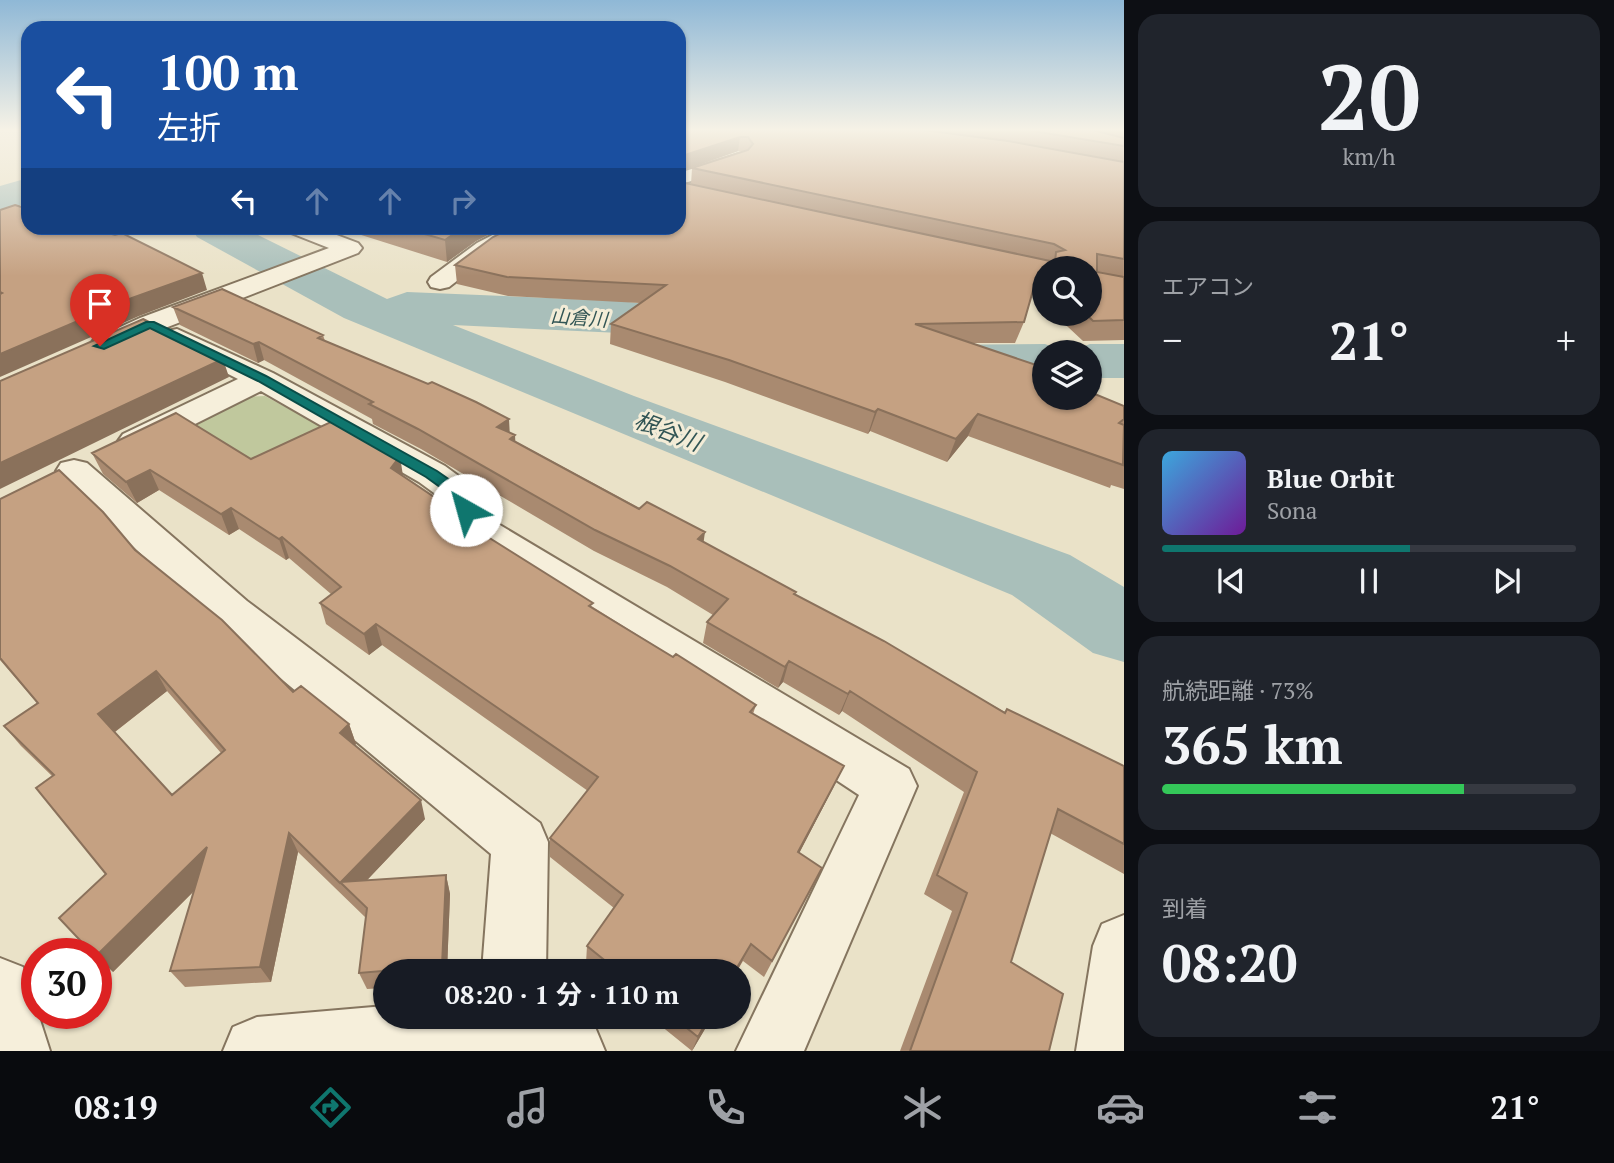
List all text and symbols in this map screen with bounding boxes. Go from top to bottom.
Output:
text: 20 [1318,35,1420,156]
text: 100 m [157,39,299,104]
icon: left [42,49,133,140]
text: 左折 [157,106,221,148]
text: km/h [1342,141,1396,172]
icon: left [225,182,263,220]
icon: ahead [298,182,336,220]
icon: ahead [371,182,409,220]
icon: right [444,182,482,220]
map controls [1032,256,1102,410]
button: search [1032,256,1102,326]
text: エアコン [1162,271,1254,302]
pin [70,274,130,346]
icon: arrive [81,285,119,323]
water label: 山倉川 [550,303,610,332]
text: 21° [1329,306,1409,375]
text: − [1162,315,1182,365]
text: + [1556,315,1576,365]
button: layers [1032,340,1102,410]
water label: 根谷川 [630,404,709,459]
text: Blue Orbit [1267,461,1395,495]
position arrow [429,473,503,547]
text: Sona [1267,495,1317,526]
icon: previous [1212,562,1250,600]
icon: pause [1350,562,1388,600]
icon: next [1488,562,1526,600]
text: 航続距離 · 73% [1162,675,1314,706]
text: 365 km [1162,710,1343,779]
text: 到着 [1162,893,1208,924]
text: 08:20 [1162,928,1297,997]
speed limit sign: 30 [21,938,112,1029]
text: 08:20 · 1 分 · 110 m [445,977,679,1011]
icon: directions [306,1083,355,1132]
icon: music [503,1083,552,1132]
icon: phone [701,1083,750,1132]
icon: climate [898,1083,947,1132]
icon: car [1096,1083,1145,1132]
icon: filters [1293,1083,1342,1132]
text: 08:19 [74,1086,158,1128]
text: 21° [1490,1086,1540,1128]

